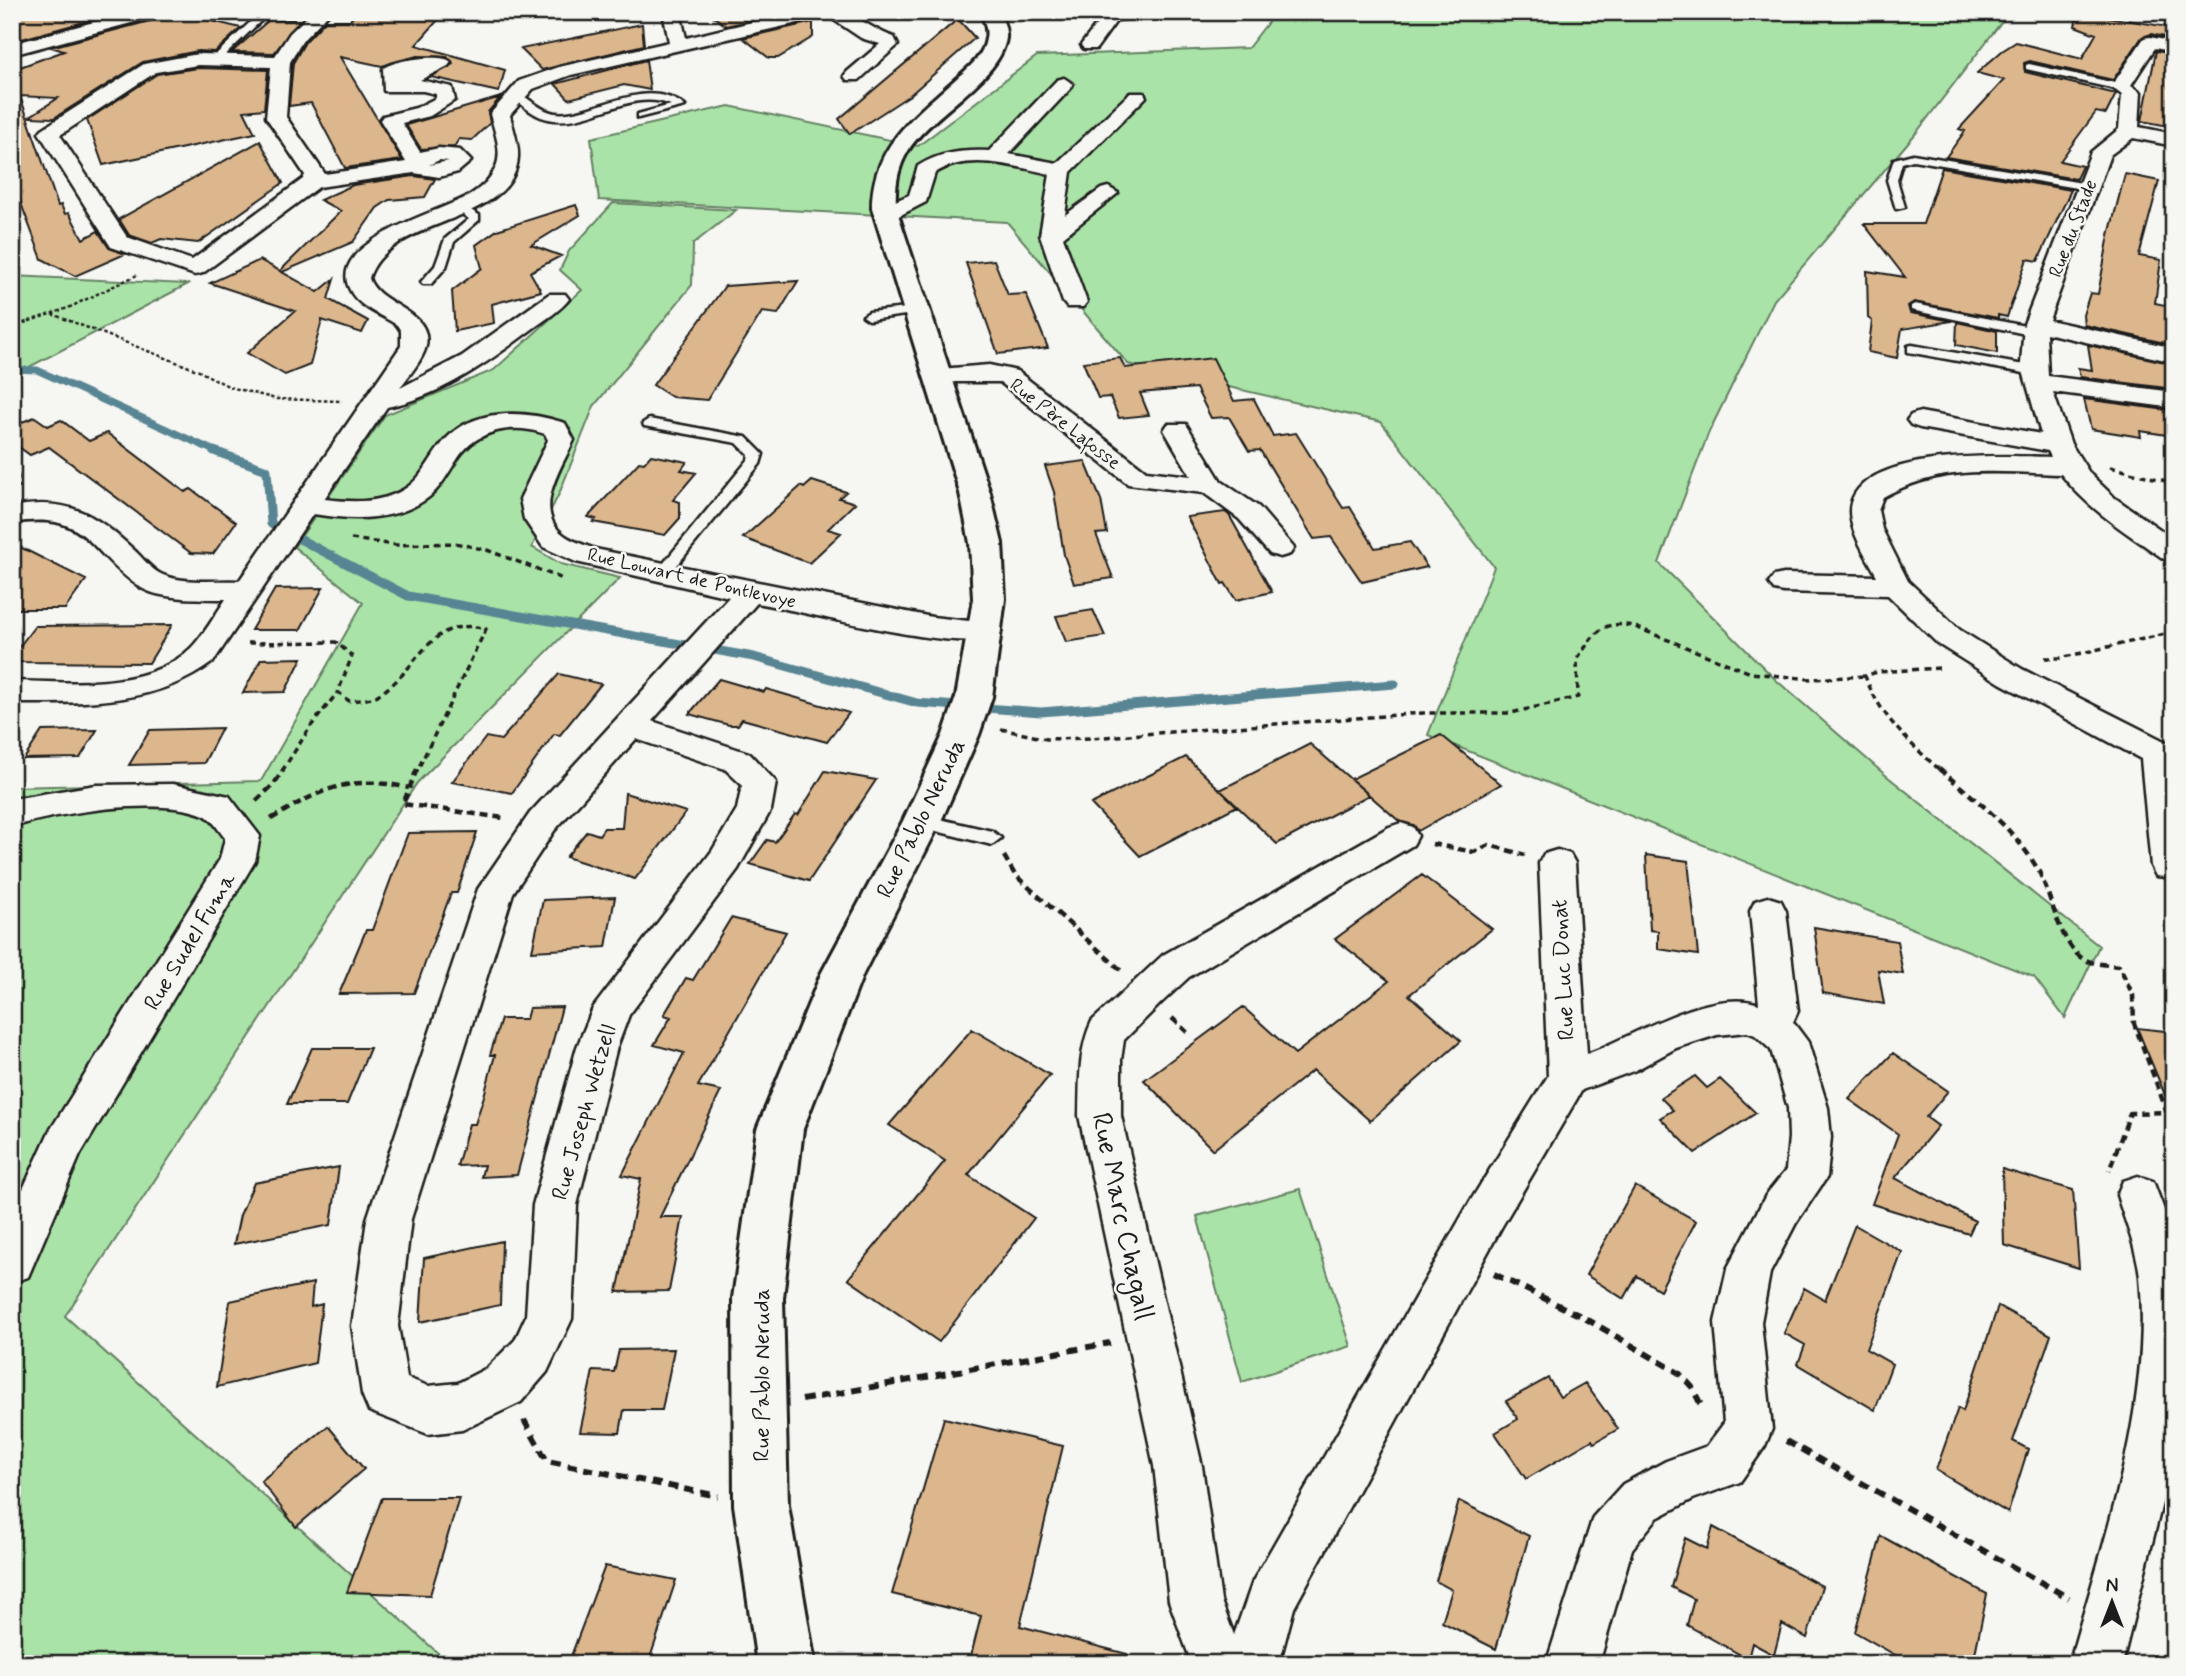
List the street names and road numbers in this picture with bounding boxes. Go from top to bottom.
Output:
street label: Rue du Stade [2043,176,2104,281]
street label: Rue Père Lafosse [1003,373,1126,478]
street label: Rue Louvart de Pontlevoye [585,542,798,615]
street label: Rue Pablo Neruda [870,734,973,903]
street label: Rue Sudel Fuma [138,867,244,1016]
street label: Rue Luc Donat [1545,899,1583,1041]
street label: Rue Joseph Wetzell [546,1021,624,1204]
street label: Rue Marc Chagall [1080,1109,1162,1324]
street label: Rue Pablo Neruda [748,1288,778,1462]

